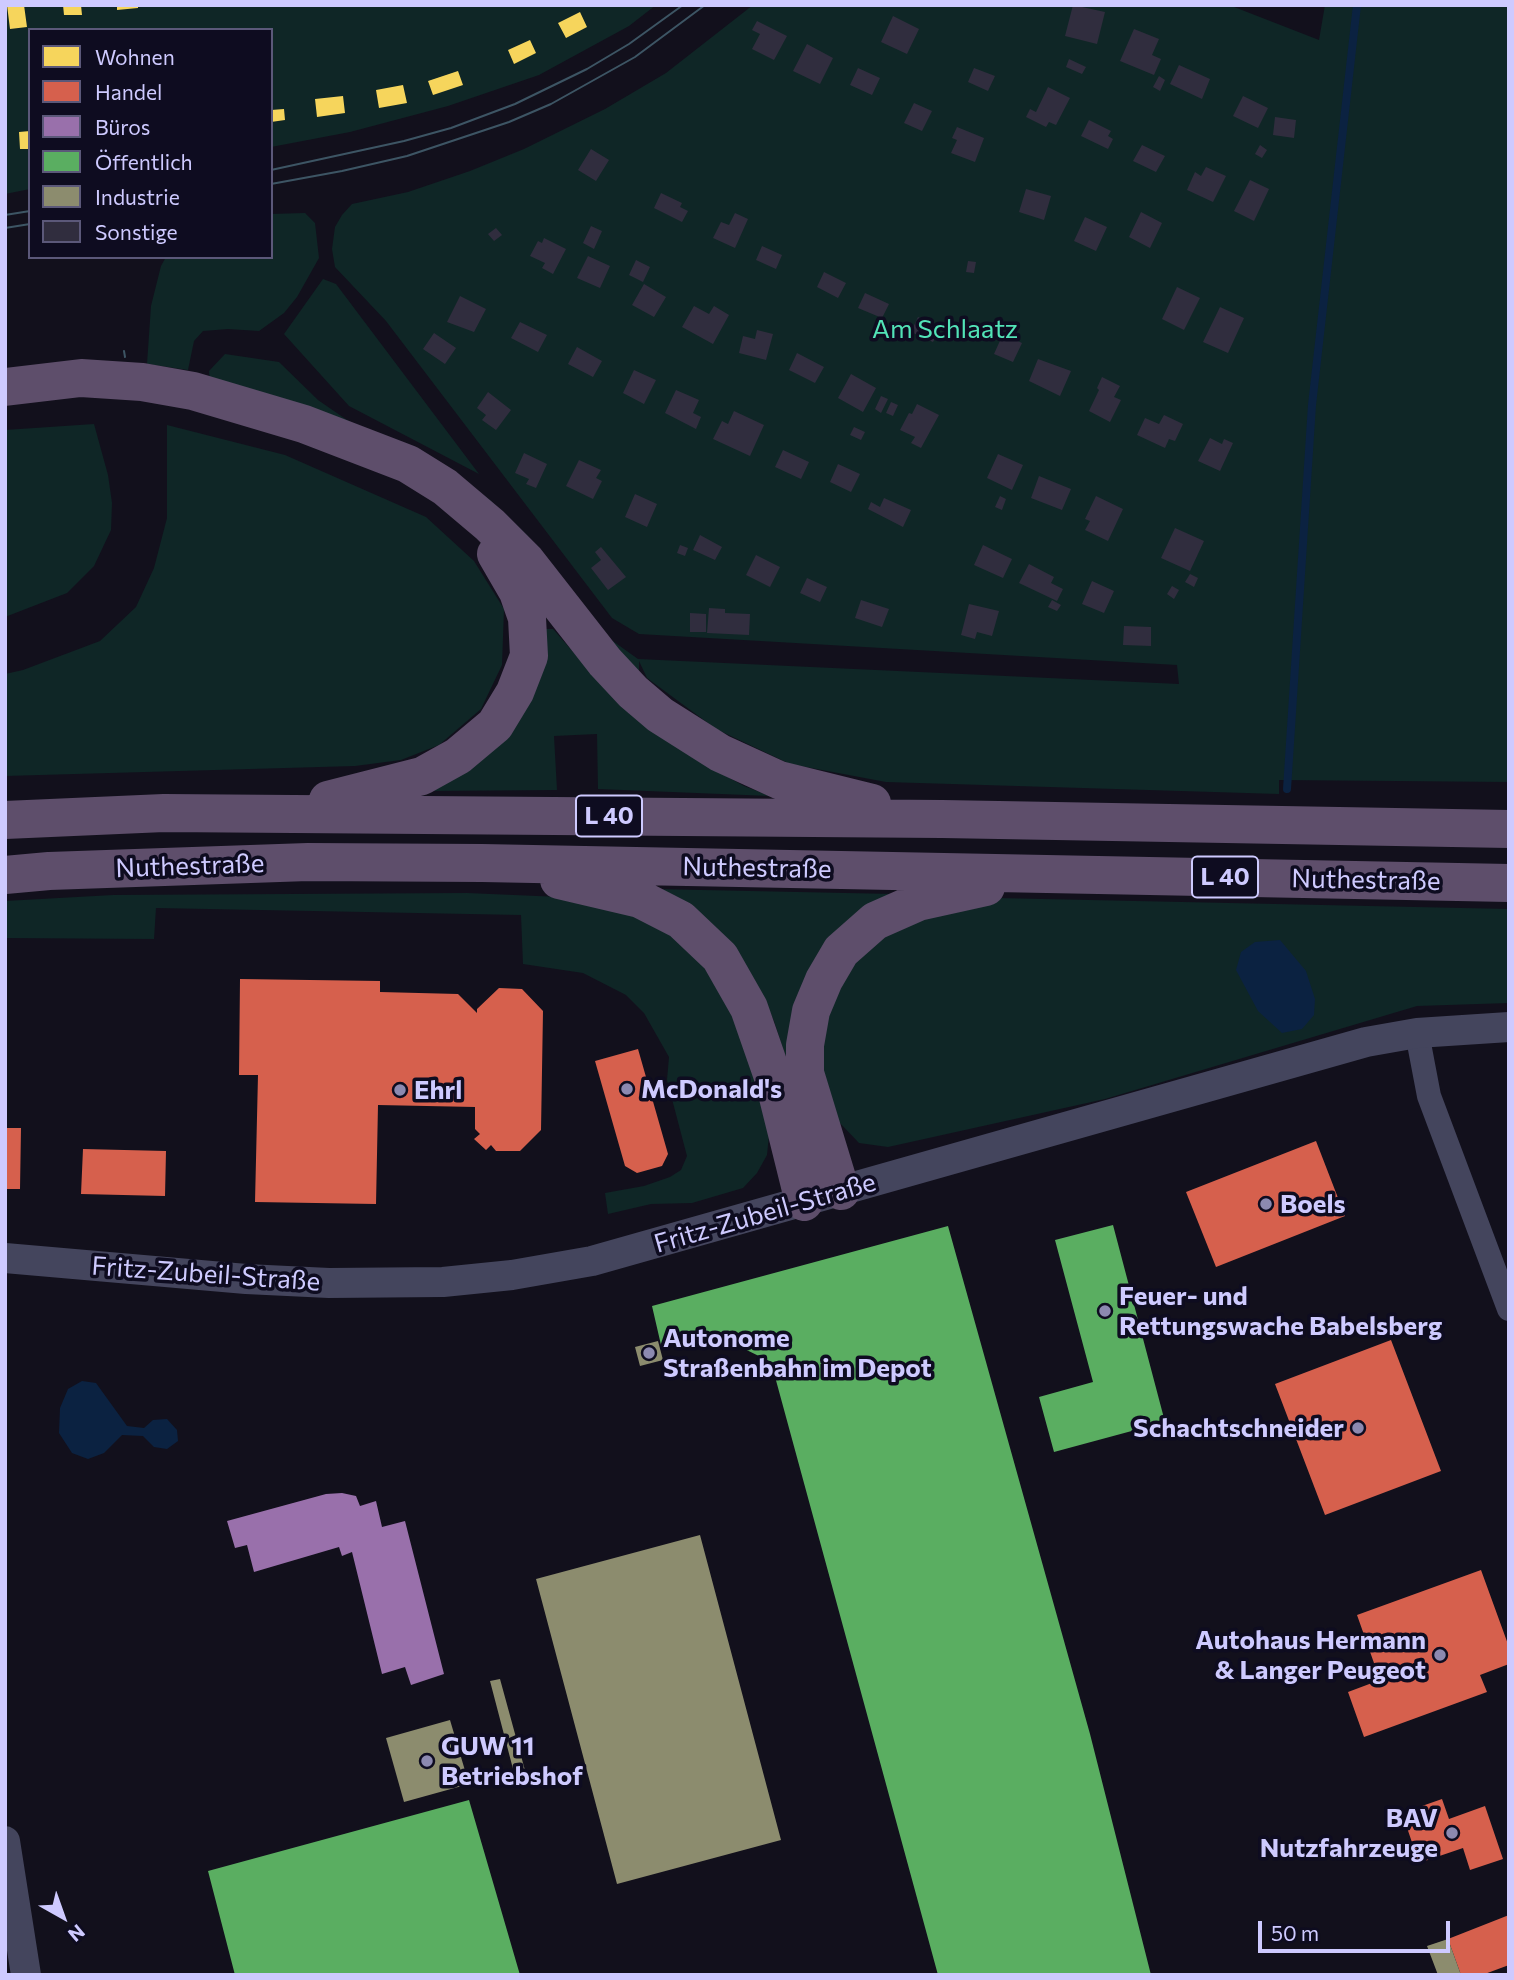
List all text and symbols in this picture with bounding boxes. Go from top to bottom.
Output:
legend [28,28,273,259]
text: Wohnen [95,44,175,69]
text: Handel [95,79,162,104]
text: Büros [95,114,150,139]
text: Öffentlich [95,149,193,174]
text: Industrie [95,184,180,209]
text: Sonstige [95,219,178,244]
park label: Am Schlaatz [872,313,1018,345]
road number: L 40 [576,796,642,836]
street label: Nuthestraße [115,848,265,884]
street label: Nuthestraße [682,851,832,885]
road number: L 40 [1192,856,1258,898]
street label: Nuthestraße [1291,863,1441,897]
place label: McDonald's [641,1073,782,1105]
place label: Ehrl [414,1074,462,1106]
marker: McDonald's [619,1081,635,1097]
marker: Ehrl [392,1082,408,1098]
street label: Fritz-Zubeil-Straße [651,1166,879,1260]
place label: Boels [1280,1188,1346,1220]
marker: Boels [1258,1196,1274,1212]
street label: Fritz-Zubeil-Straße [91,1250,321,1298]
place label: Feuer- und Rettungswache Babelsberg [1119,1280,1442,1342]
marker: Feuer- und Rettungswache Babelsberg [1097,1303,1113,1319]
place label: Autonome Straßenbahn im Depot [663,1322,932,1384]
marker: Autonome Straßenbahn im Depot [641,1345,657,1361]
place label: Schachtschneider [1133,1412,1344,1444]
marker: Schachtschneider [1350,1420,1366,1436]
place label: Autohaus Hermann & Langer Peugeot [1195,1624,1426,1686]
marker: Autohaus Hermann & Langer Peugeot [1432,1647,1448,1663]
place label: GUW 11 Betriebshof [441,1730,583,1792]
marker: GUW 11 Betriebshof [419,1753,435,1769]
place label: BAV Nutzfahrzeuge [1260,1802,1438,1864]
marker: BAV Nutzfahrzeuge [1444,1825,1460,1841]
north arrow [28,1882,98,1952]
scale bar [1262,1906,1454,1950]
text: N [64,1920,90,1947]
text: 50 m [1271,1920,1319,1945]

